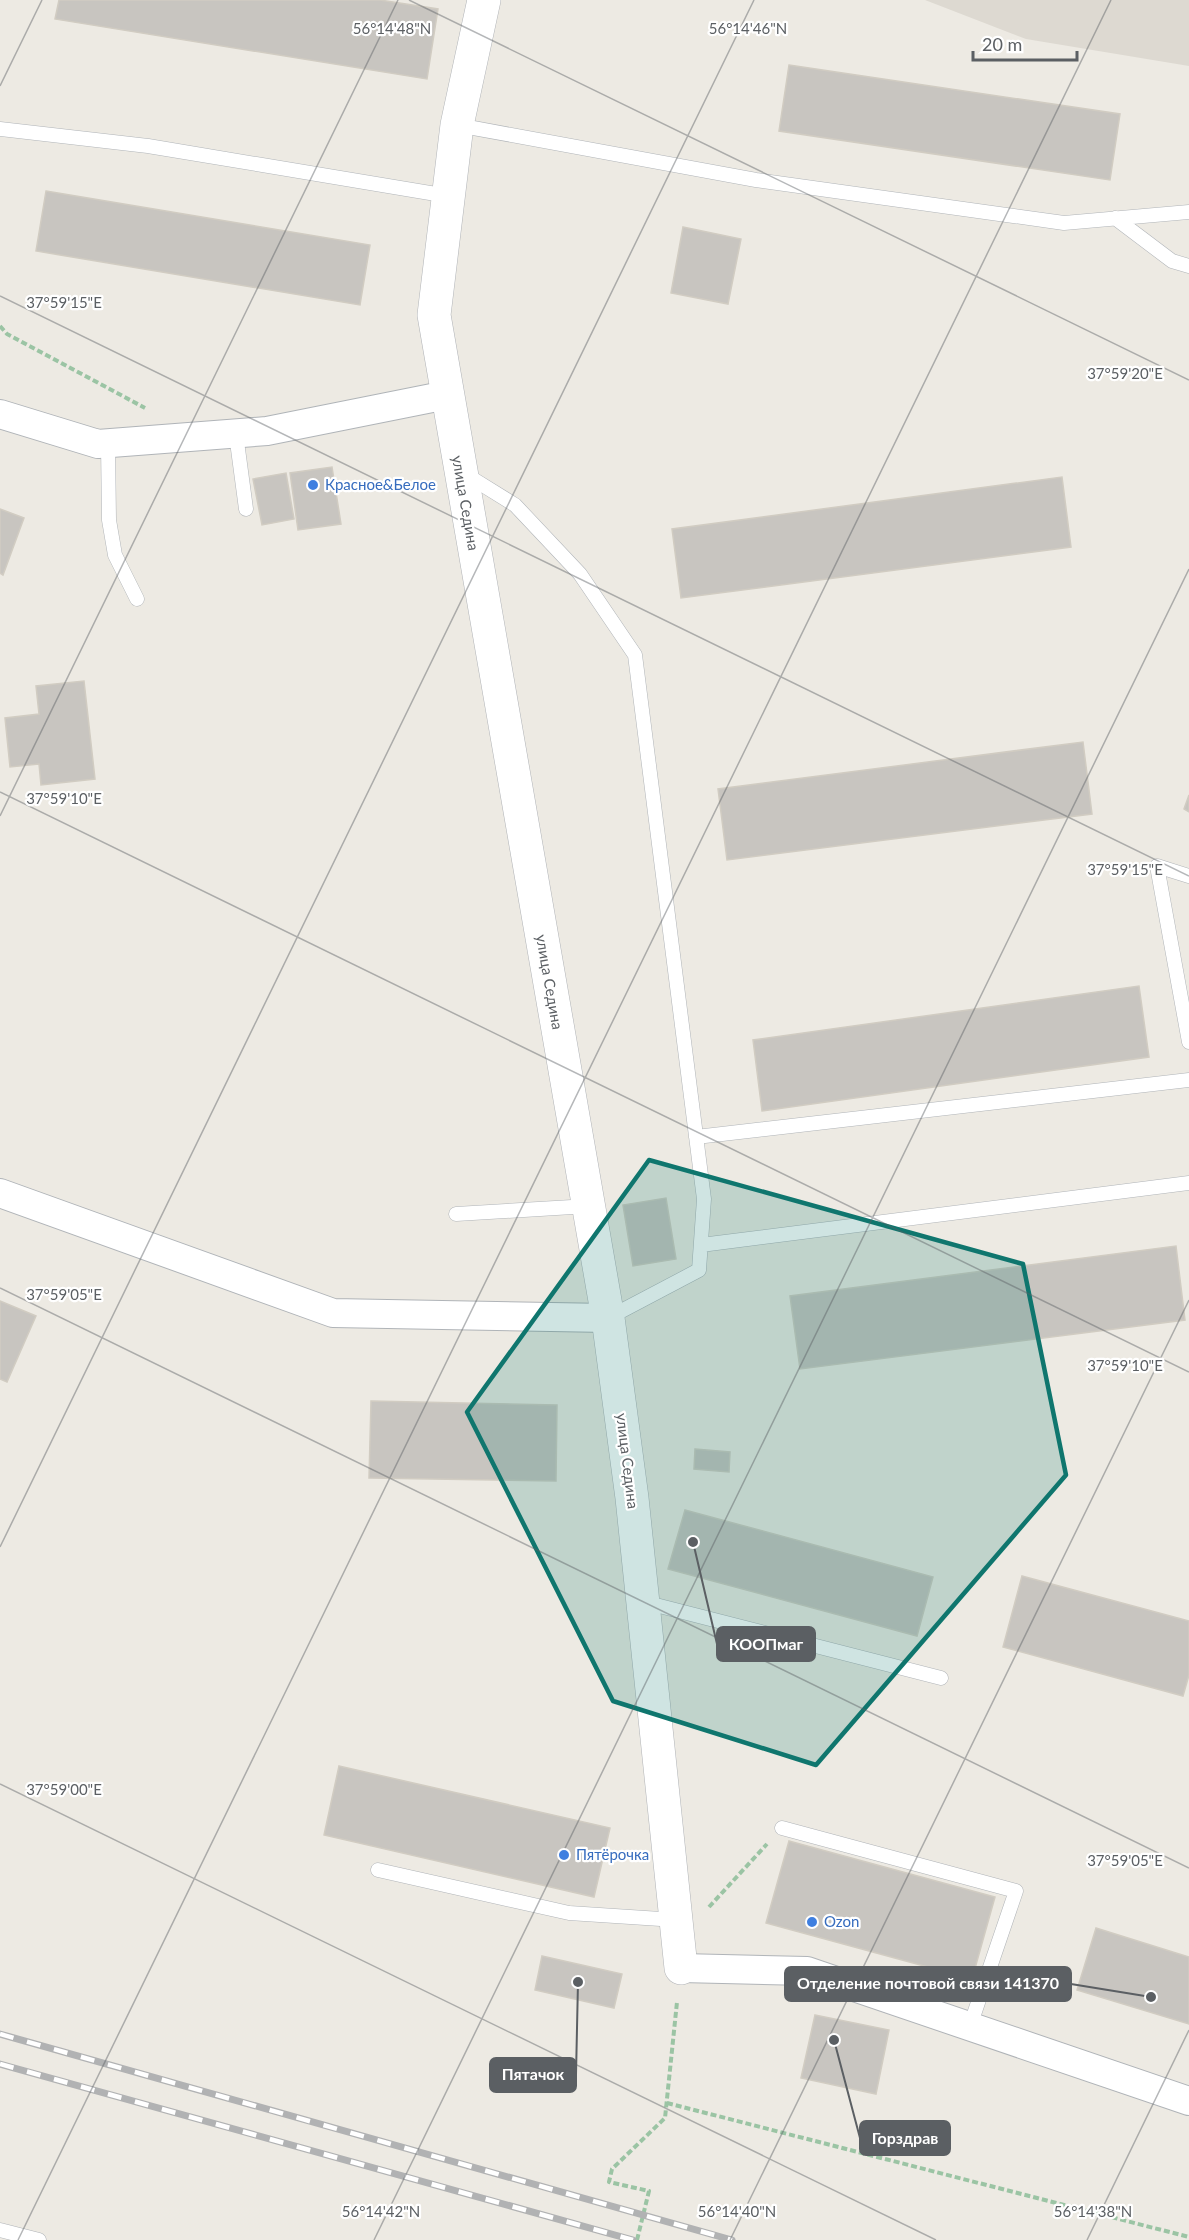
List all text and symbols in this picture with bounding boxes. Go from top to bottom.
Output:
text: 56°14'48"N [353,19,431,37]
text: 56°14'46"N [709,19,787,37]
scale bar [973,24,1076,62]
text: 20 m [982,33,1022,55]
text: 37°59'15"E [26,293,102,311]
text: 37°59'20"E [1087,364,1163,382]
street label: улица Седина [449,454,483,552]
place label: Красное&Белое [325,475,436,493]
marker: Красное&Белое [306,478,320,492]
text: 37°59'10"E [26,789,102,807]
text: 37°59'15"E [1087,860,1163,878]
street label: улица Седина [533,933,567,1031]
text: 37°59'05"E [26,1285,102,1303]
text: 37°59'10"E [1087,1356,1163,1374]
street label: улица Седина [613,1412,643,1510]
callout: КООПмаг [717,1627,815,1661]
text: КООПмаг [729,1634,804,1653]
text: 37°59'00"E [26,1780,102,1798]
place label: Пятёрочка [576,1845,649,1863]
marker: Пятёрочка [557,1848,571,1862]
text: 37°59'05"E [1087,1851,1163,1869]
place label: Ozon [824,1912,859,1930]
marker: Ozon [805,1915,819,1929]
callout: Отделение почтовой связи 141370 [785,1967,1071,2001]
text: Отделение почтовой связи 141370 [797,1973,1059,1992]
callout: Пятачок [490,2058,576,2092]
text: Пятачок [502,2064,565,2083]
callout: Горздрав [860,2121,950,2155]
text: Горздрав [872,2128,938,2147]
text: 56°14'42"N [342,2202,420,2220]
text: 56°14'40"N [698,2202,776,2220]
text: 56°14'38"N [1054,2202,1132,2220]

